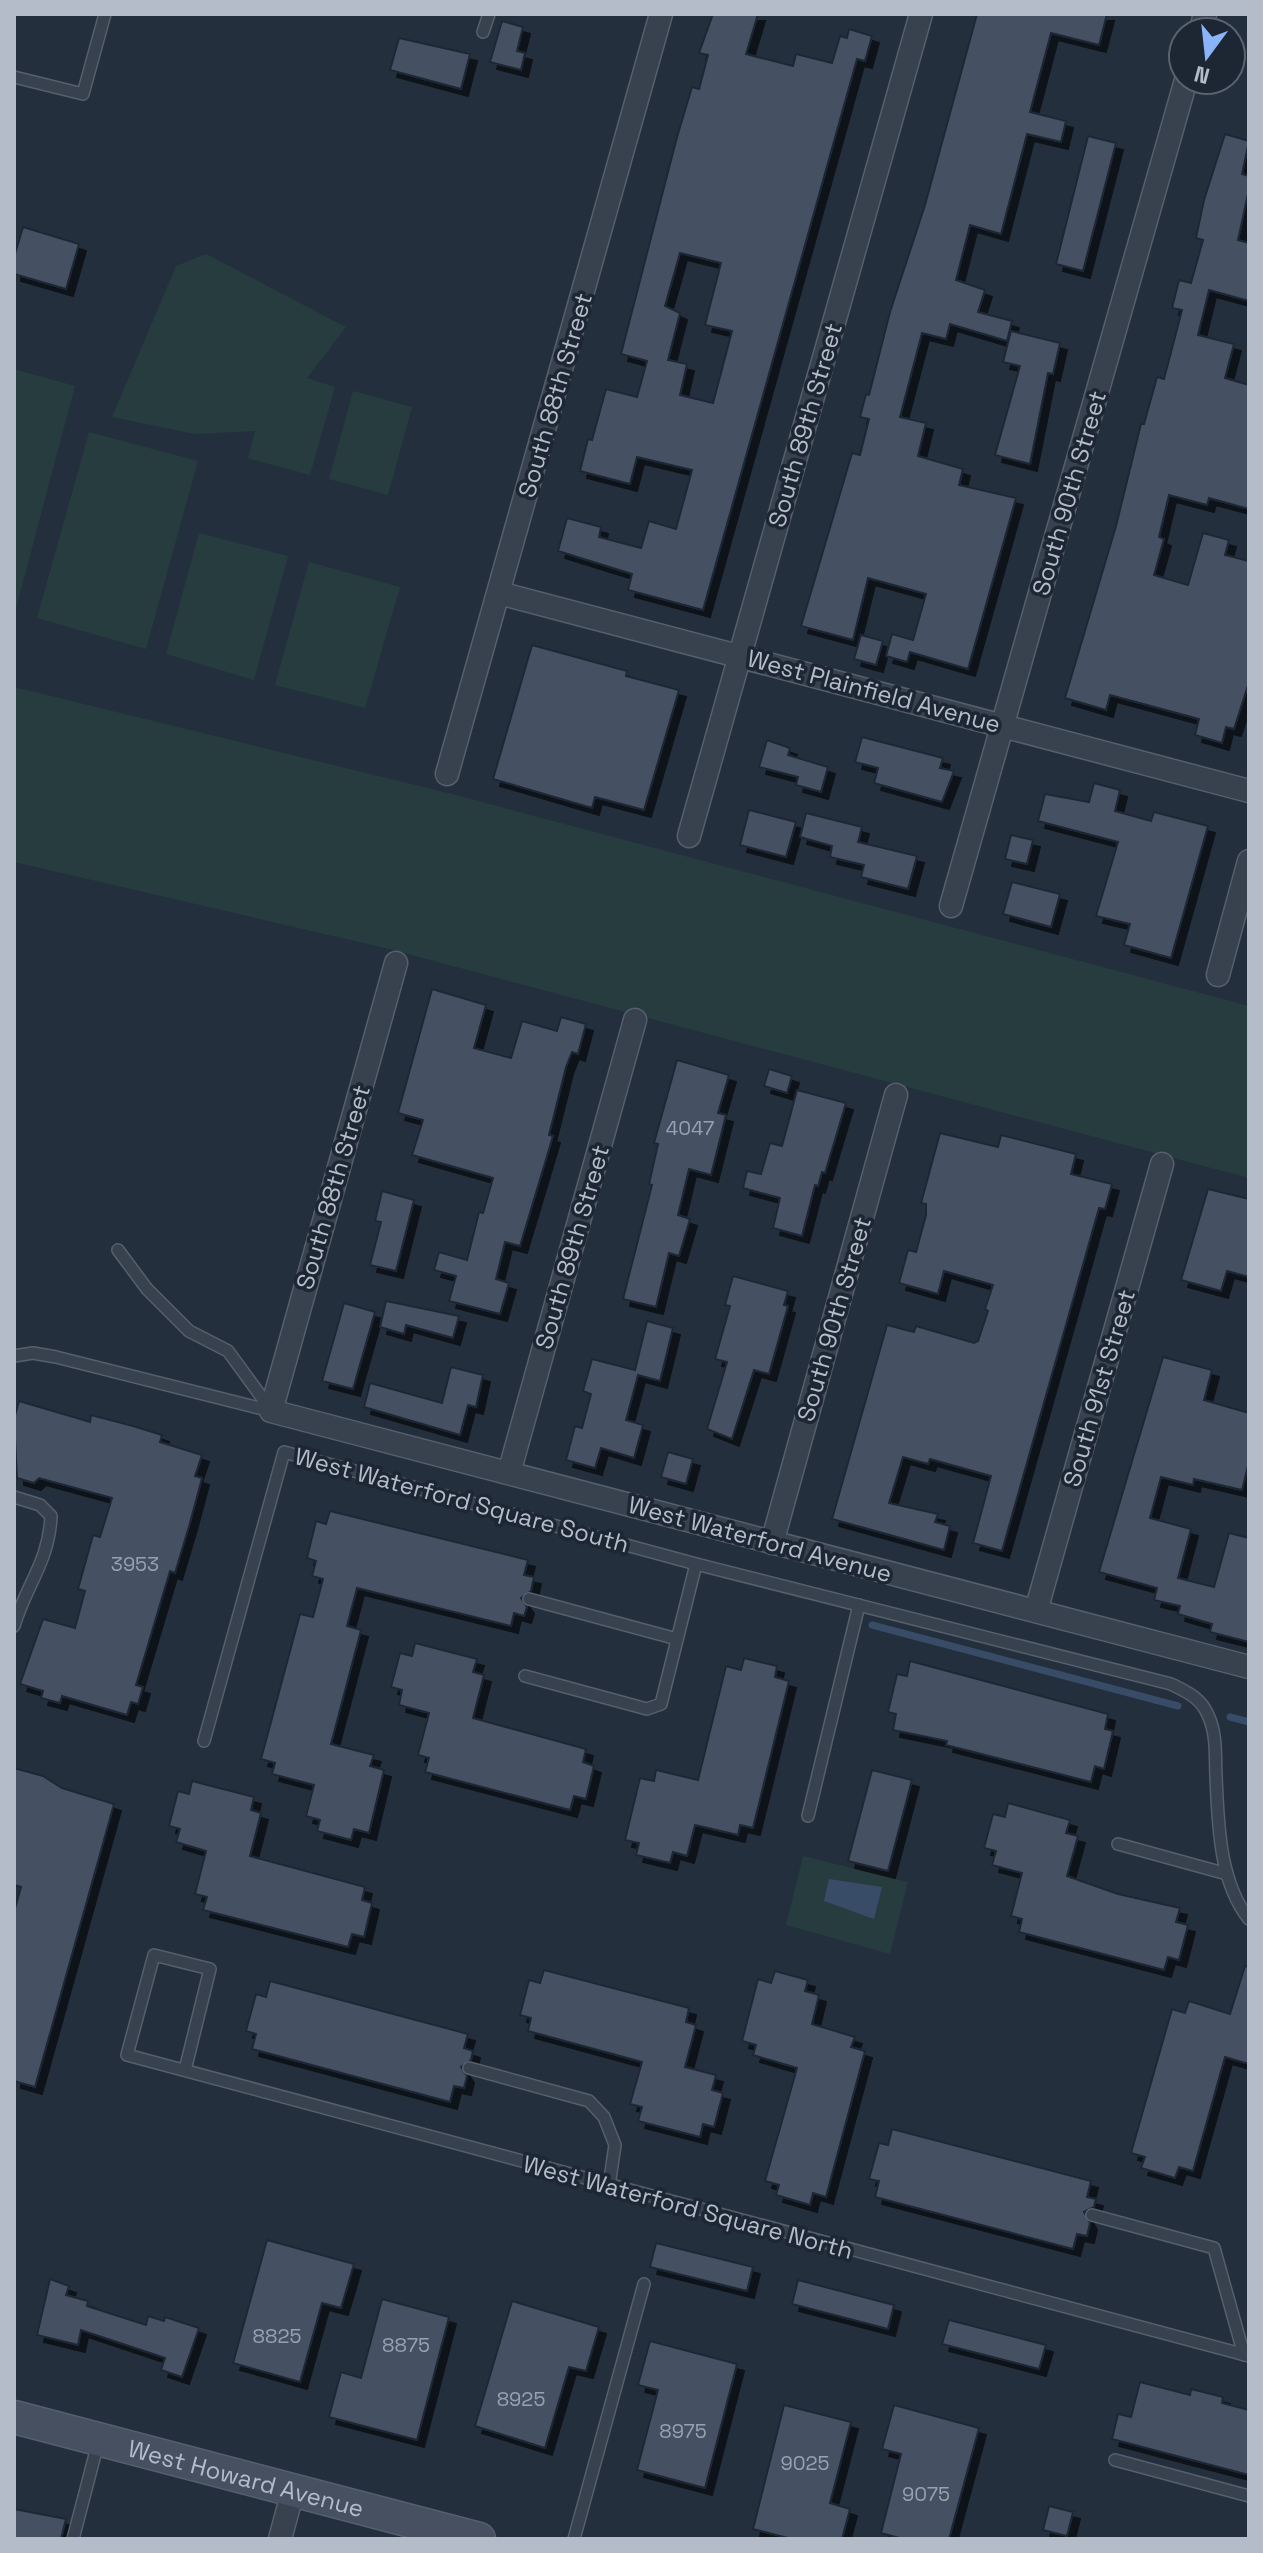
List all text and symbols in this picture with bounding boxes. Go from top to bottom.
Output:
north arrow [1167,16,1247,96]
text: N [1191,60,1213,91]
street label: South 88th Street [511,289,599,501]
street label: South 89th Street [761,319,849,531]
street label: South 90th Street [1025,387,1113,599]
street label: West Plainfield Avenue [744,642,1004,740]
street label: South 88th Street [289,1081,377,1293]
house number: 4047 [666,1115,714,1141]
street label: South 89th Street [528,1141,616,1353]
street label: South 90th Street [790,1213,878,1425]
street label: South 91st Street [1056,1286,1142,1490]
street label: West Waterford Square South [292,1440,632,1560]
street label: West Waterford Avenue [625,1489,895,1589]
house number: 3953 [111,1551,159,1577]
street label: West Waterford Square North [520,2148,856,2266]
house number: 8825 [253,2323,301,2349]
house number: 8875 [382,2332,430,2358]
house number: 8925 [497,2386,545,2412]
house number: 8975 [659,2418,707,2444]
street label: West Howard Avenue [125,2432,367,2524]
house number: 9025 [780,2450,830,2476]
house number: 9075 [902,2481,950,2507]

